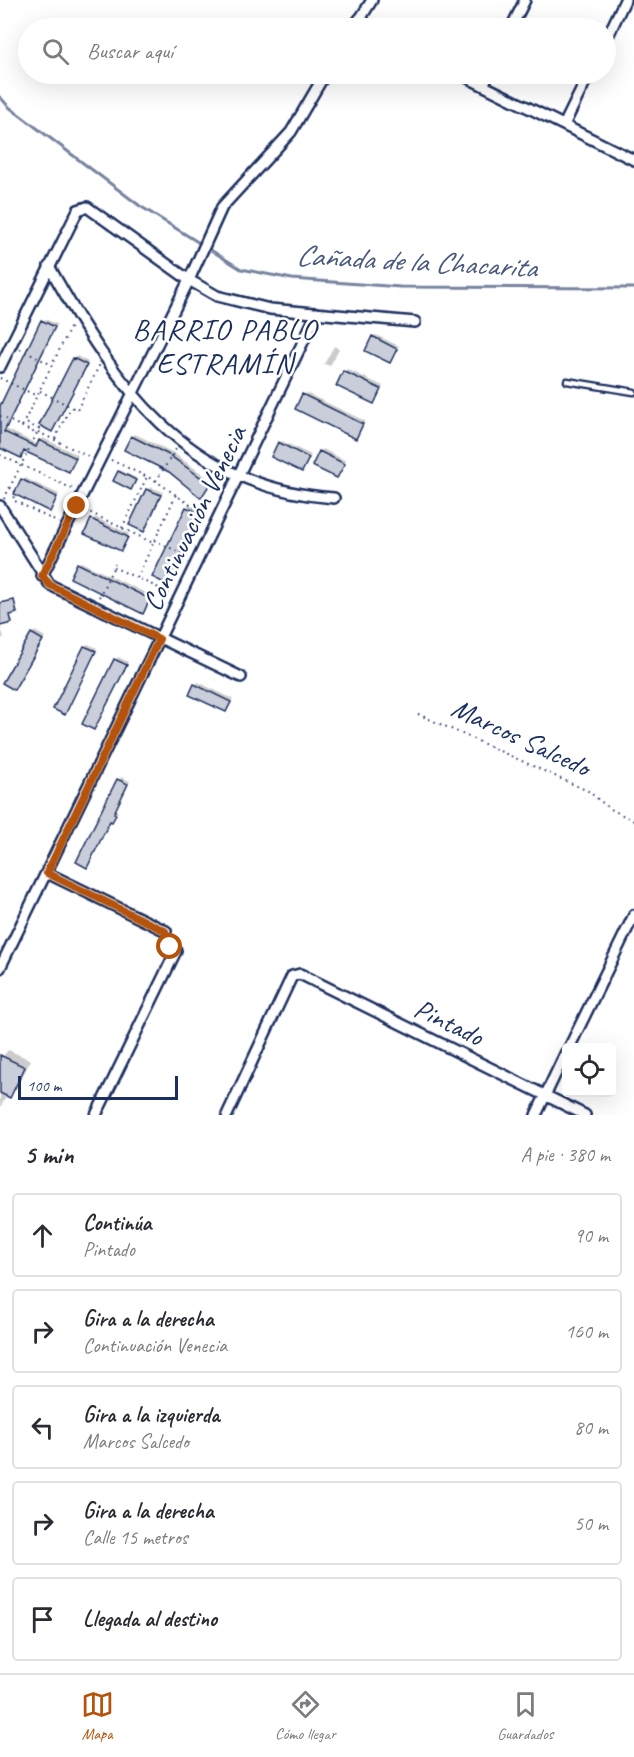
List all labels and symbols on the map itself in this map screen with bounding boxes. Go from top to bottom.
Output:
water label: Cañada de la Chacarita [295,236,540,286]
district label: BARRIO PABLO ESTRAMÍN [132,310,319,382]
street label: Continuación Venecia [134,418,255,616]
route end [63,492,89,518]
street label: Marcos Salcedo [446,690,598,785]
route start [156,933,182,959]
street label: Pintado [409,990,491,1055]
scale bar [18,1073,178,1100]

